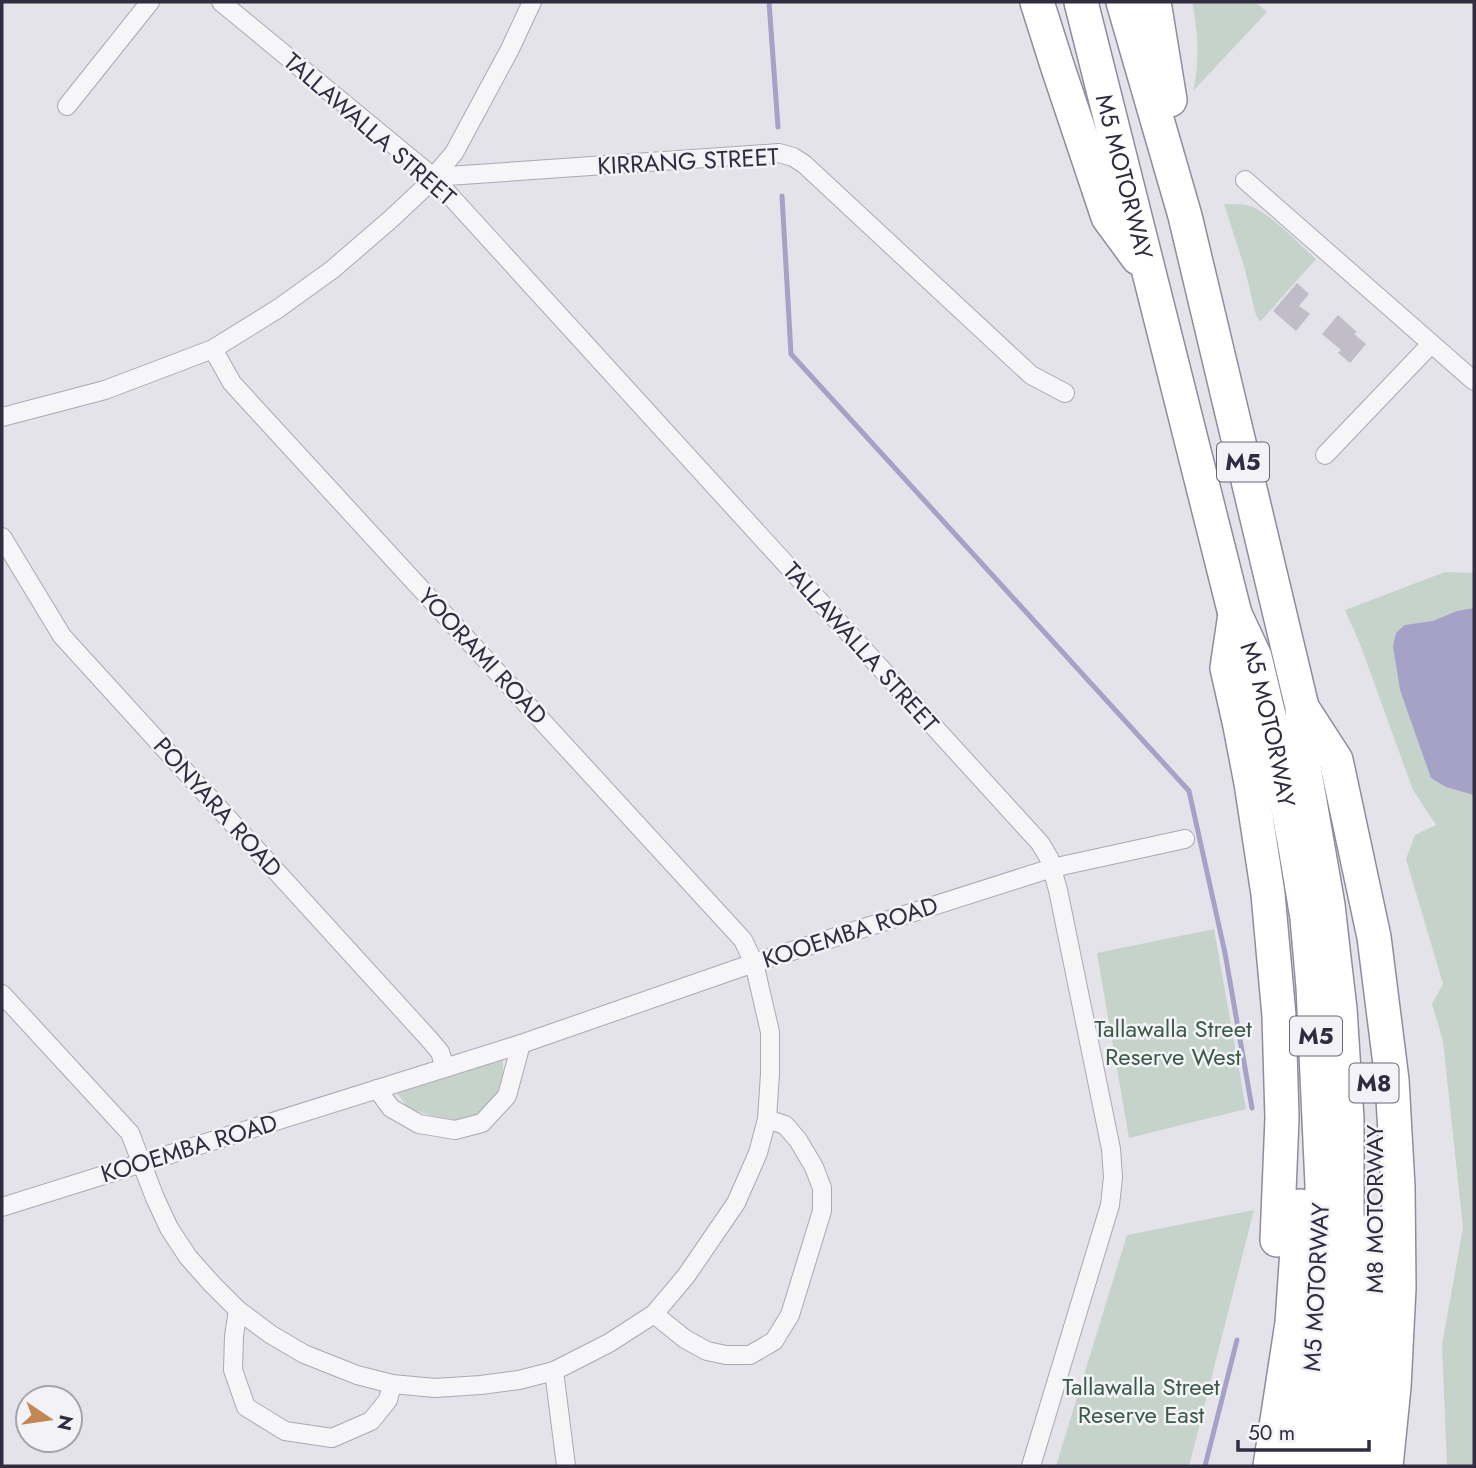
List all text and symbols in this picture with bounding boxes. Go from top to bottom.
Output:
street label: TALLAWALLA STREET [276,44,464,214]
street label: M5 MOTORWAY [1087,90,1163,263]
street label: KIRRANG STREET [596,139,780,183]
road number: M5 [1217,442,1269,482]
street label: TALLAWALLA STREET [775,554,947,740]
street label: YOORAMI ROAD [410,580,556,732]
street label: M5 MOTORWAY [1232,635,1305,810]
street label: PONYARA ROAD [145,729,291,885]
street label: KOOEMBA ROAD [758,887,942,977]
park label: Tallawalla Street Reserve West [1094,1011,1252,1074]
road number: M5 [1290,1016,1342,1056]
road number: M8 [1350,1064,1398,1102]
street label: KOOEMBA ROAD [96,1105,282,1191]
street label: M8 MOTORWAY [1357,1124,1392,1293]
street label: M5 MOTORWAY [1294,1201,1338,1372]
park label: Tallawalla Street Reserve East [1062,1369,1220,1432]
north arrow [14,1384,84,1454]
scale bar [1238,1408,1369,1452]
text: N [50,1412,80,1433]
text: 50 m [1248,1418,1295,1448]

